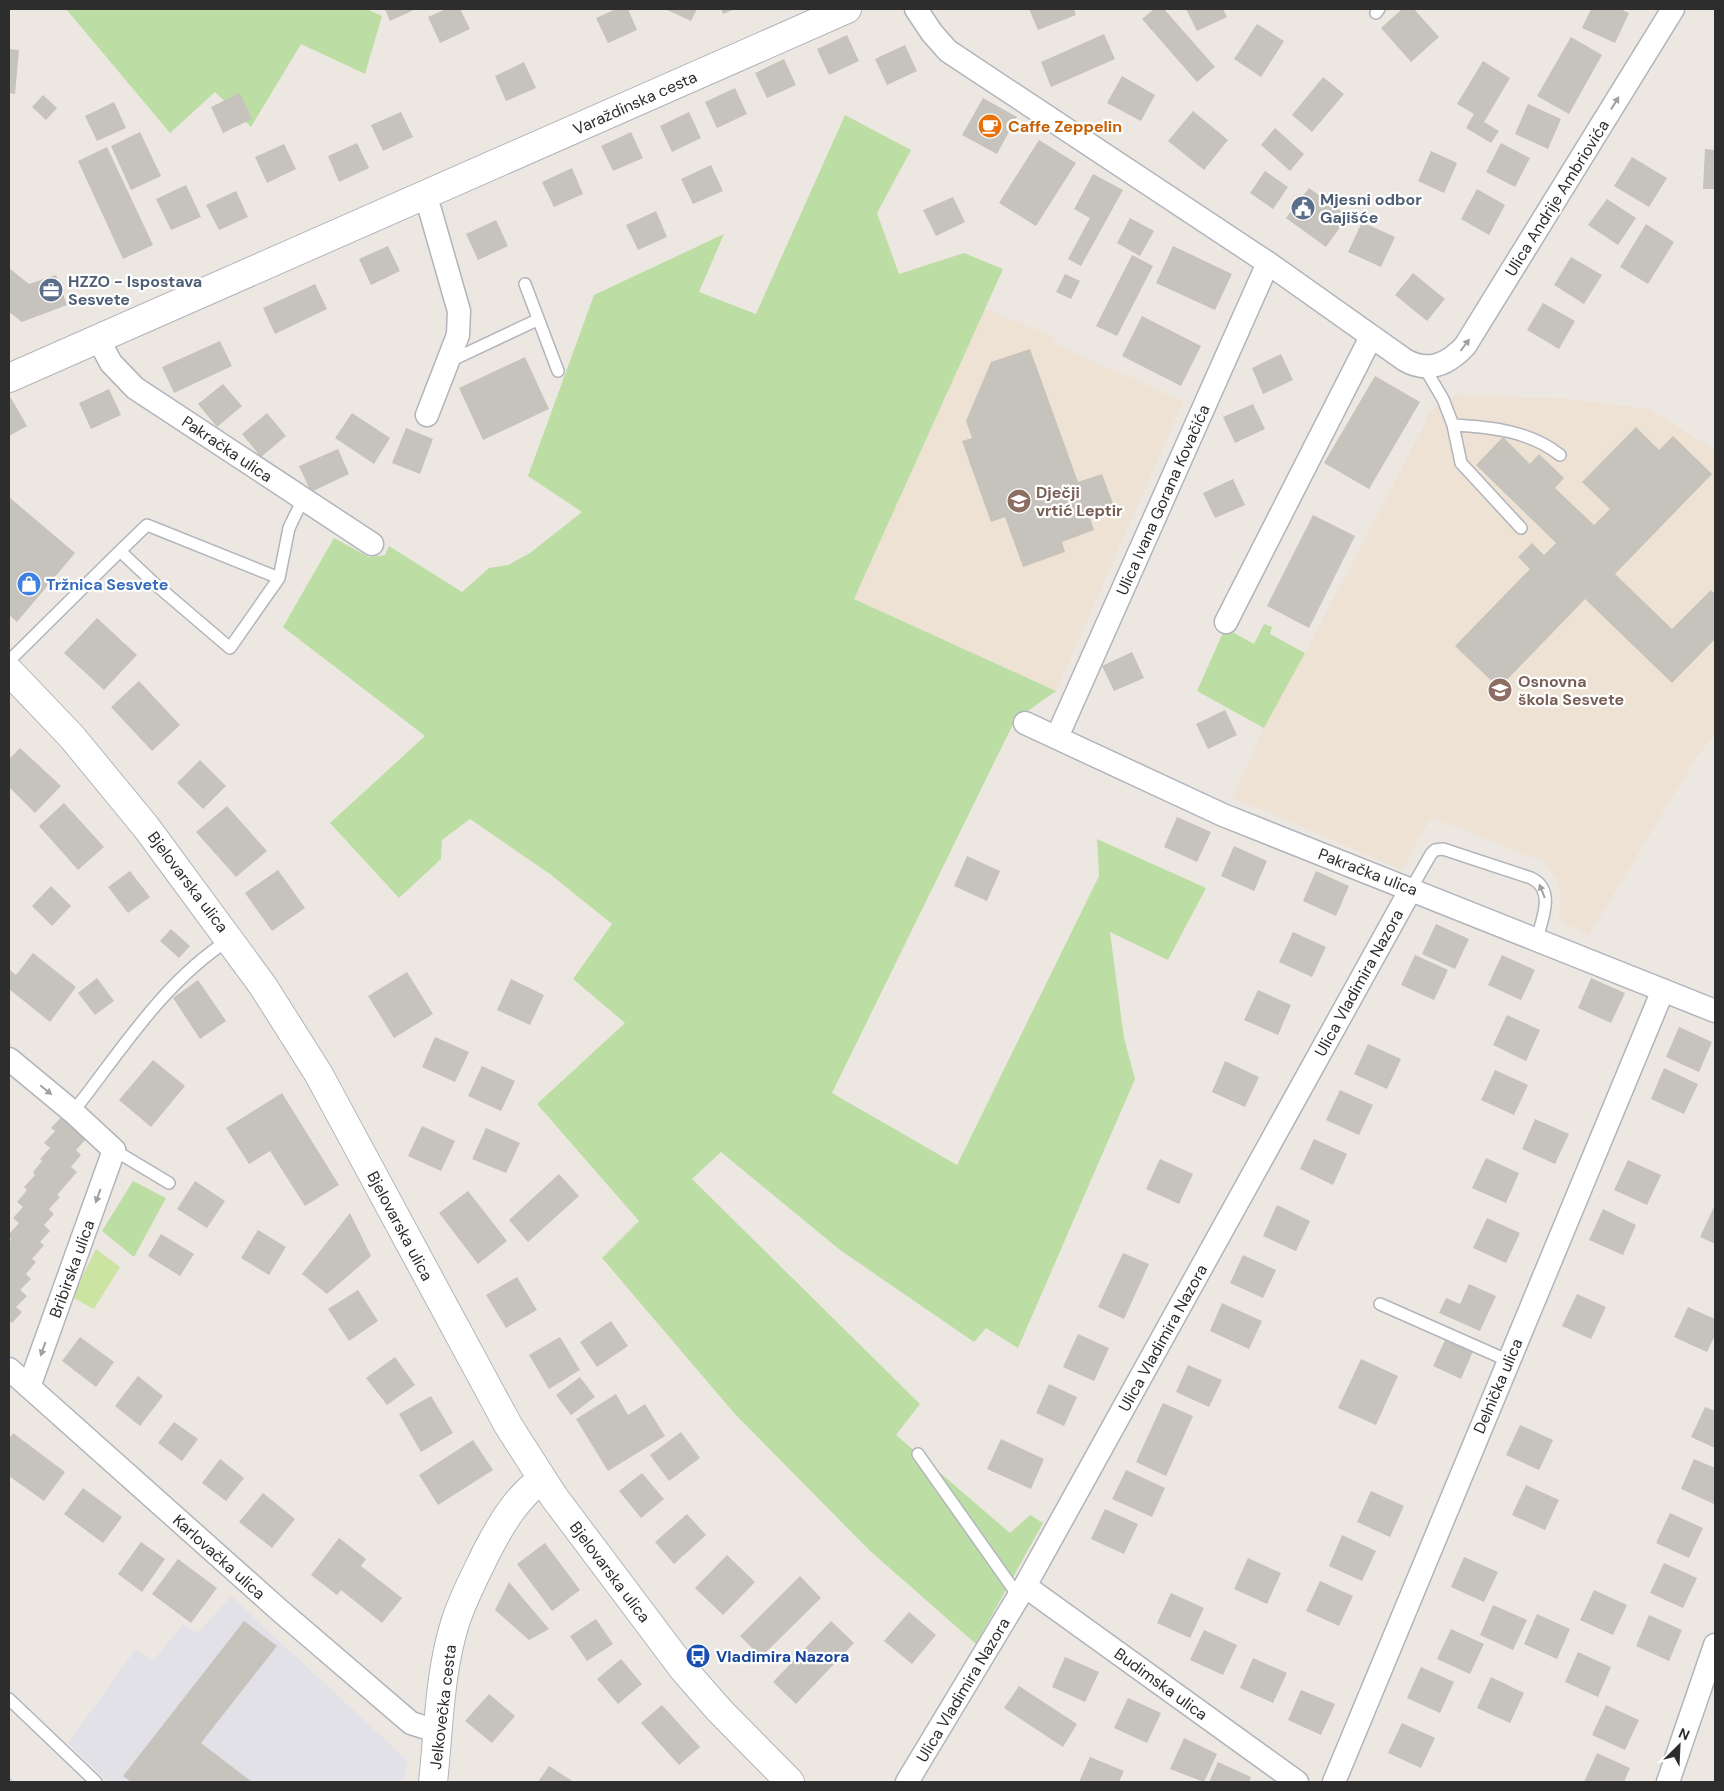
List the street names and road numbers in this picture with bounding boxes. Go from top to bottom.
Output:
street label: Varaždinska cesta [570,66,700,140]
street label: Ulica Andrije Ambriovića [1500,116,1614,280]
street label: Ulica Ivana Gorana Kovačića [1111,401,1215,599]
street label: Pakračka ulica [178,411,276,487]
street label: Bjelovarska ulica [143,827,233,937]
street label: Pakračka ulica [1315,843,1421,901]
street label: Ulica Vladimira Nazora [1310,906,1408,1060]
street label: Bjelovarska ulica [362,1167,438,1285]
street label: Bribirska ulica [45,1217,99,1321]
street label: Ulica Vladimira Nazora [1114,1261,1212,1415]
street label: Delnička ulica [1469,1335,1527,1437]
street label: Karlovačka ulica [168,1510,270,1604]
street label: Bjelovarska ulica [565,1517,655,1627]
street label: Ulica Vladimira Nazora [912,1614,1014,1766]
street label: Jelkovečka cesta [425,1643,461,1771]
street label: Budimska ulica [1110,1643,1212,1725]

